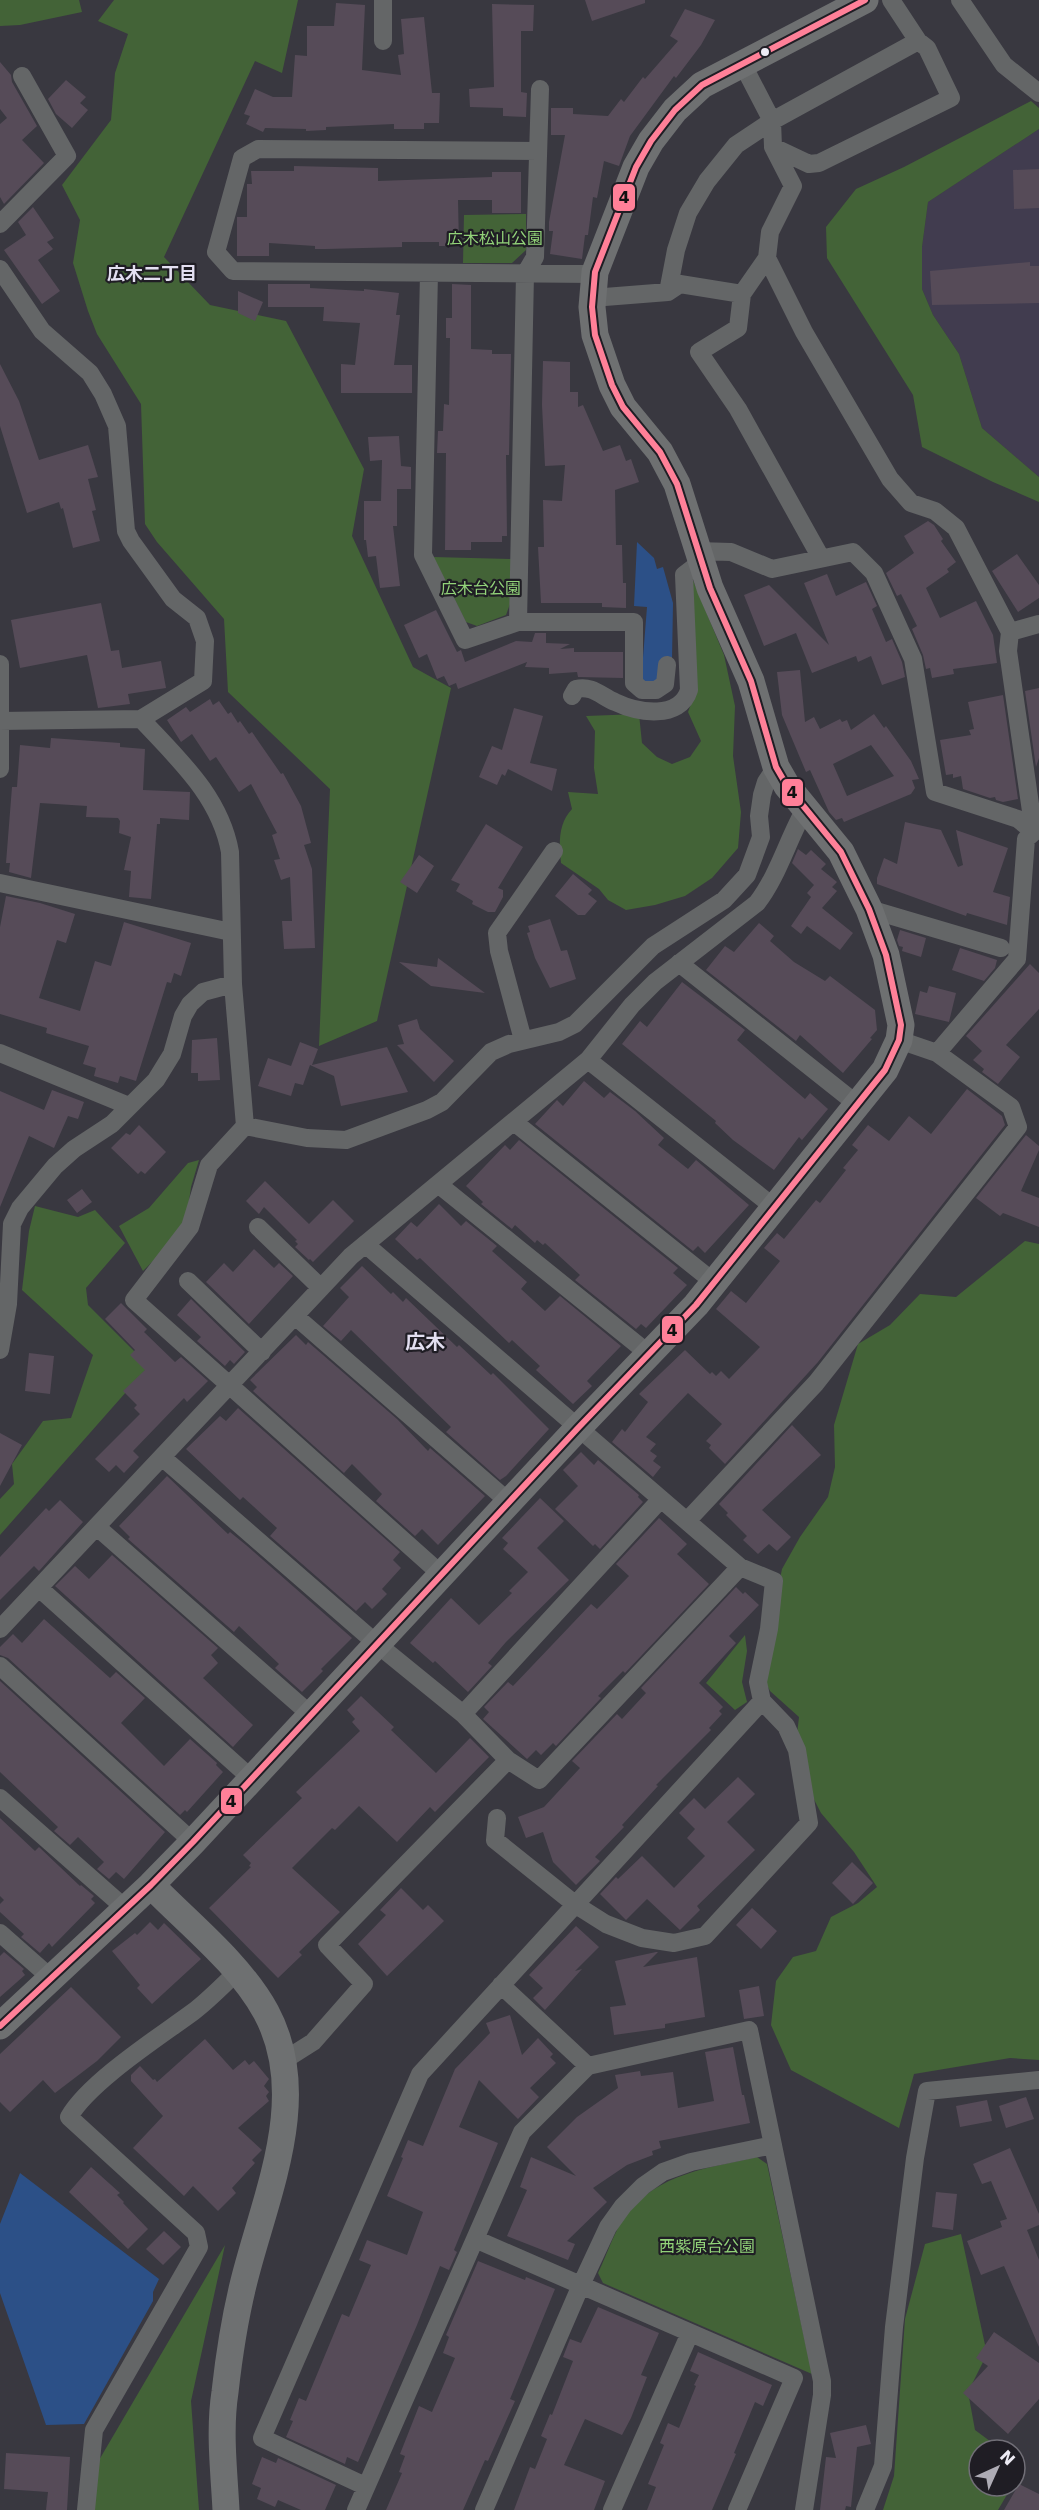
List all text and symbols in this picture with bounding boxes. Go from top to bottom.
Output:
unlabelled marker [759,46,771,58]
line badge: 4 [612,183,636,212]
text: 4 [618,188,630,207]
park label: 広木松山公園 [447,229,543,248]
district label: 広木二丁目 [107,263,197,284]
park label: 広木台公園 [441,579,521,598]
line badge: 4 [781,778,804,807]
text: 4 [786,783,798,802]
line badge: 4 [661,1315,684,1344]
text: 4 [666,1321,678,1340]
district label: 広木 [405,1330,445,1354]
line badge: 4 [220,1787,243,1815]
text: 4 [225,1792,237,1811]
park label: 西紫原台公園 [659,2237,755,2256]
north arrow [967,2438,1027,2498]
text: N [996,2446,1019,2469]

